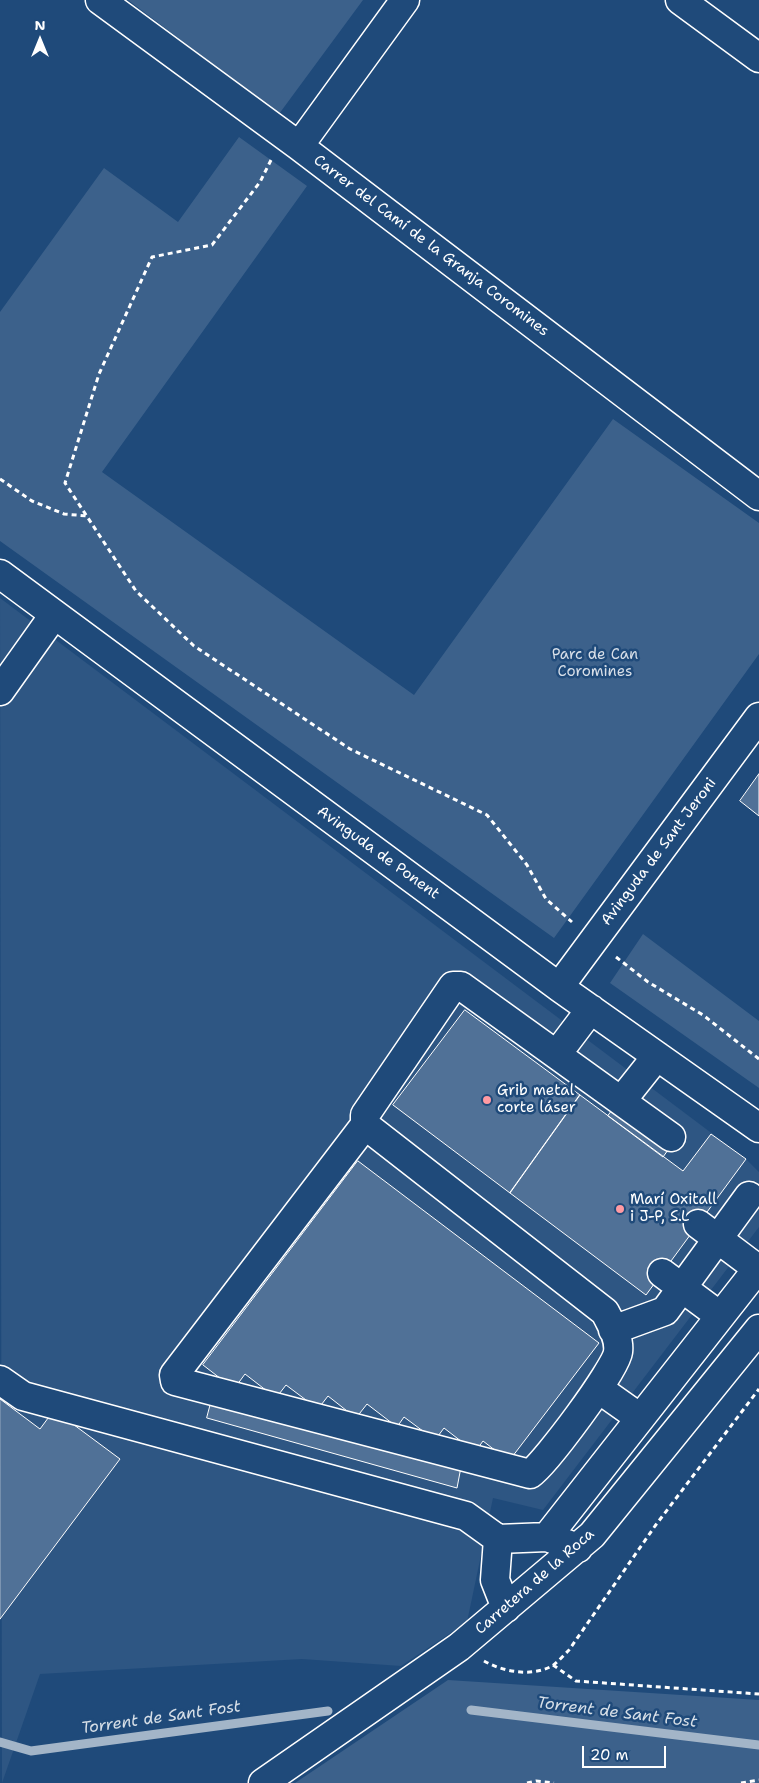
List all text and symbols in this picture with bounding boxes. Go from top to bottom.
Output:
north arrow [15,15,65,65]
text: N [34,16,46,34]
street label: Carrer del Camí de la Granja Coromines [310,151,552,341]
park label: Parc de Can Coromines [552,646,638,681]
street label: Avinguda de Sant Jeroni [598,775,720,929]
street label: Avinguda de Ponent [313,803,443,903]
place label: Grib metal corte láser [497,1082,576,1117]
marker: Grib metal corte láser [481,1094,493,1106]
place label: Marí Oxitall i J-P, S.L [630,1191,717,1226]
marker: Marí Oxitall i J-P, S.L [614,1203,626,1215]
street label: Carretera de la Roca [472,1525,598,1639]
water label: Torrent de Sant Fost [536,1694,698,1732]
water label: Torrent de Sant Fost [80,1697,242,1739]
scale bar [584,1736,668,1768]
text: 20 m [590,1745,629,1765]

